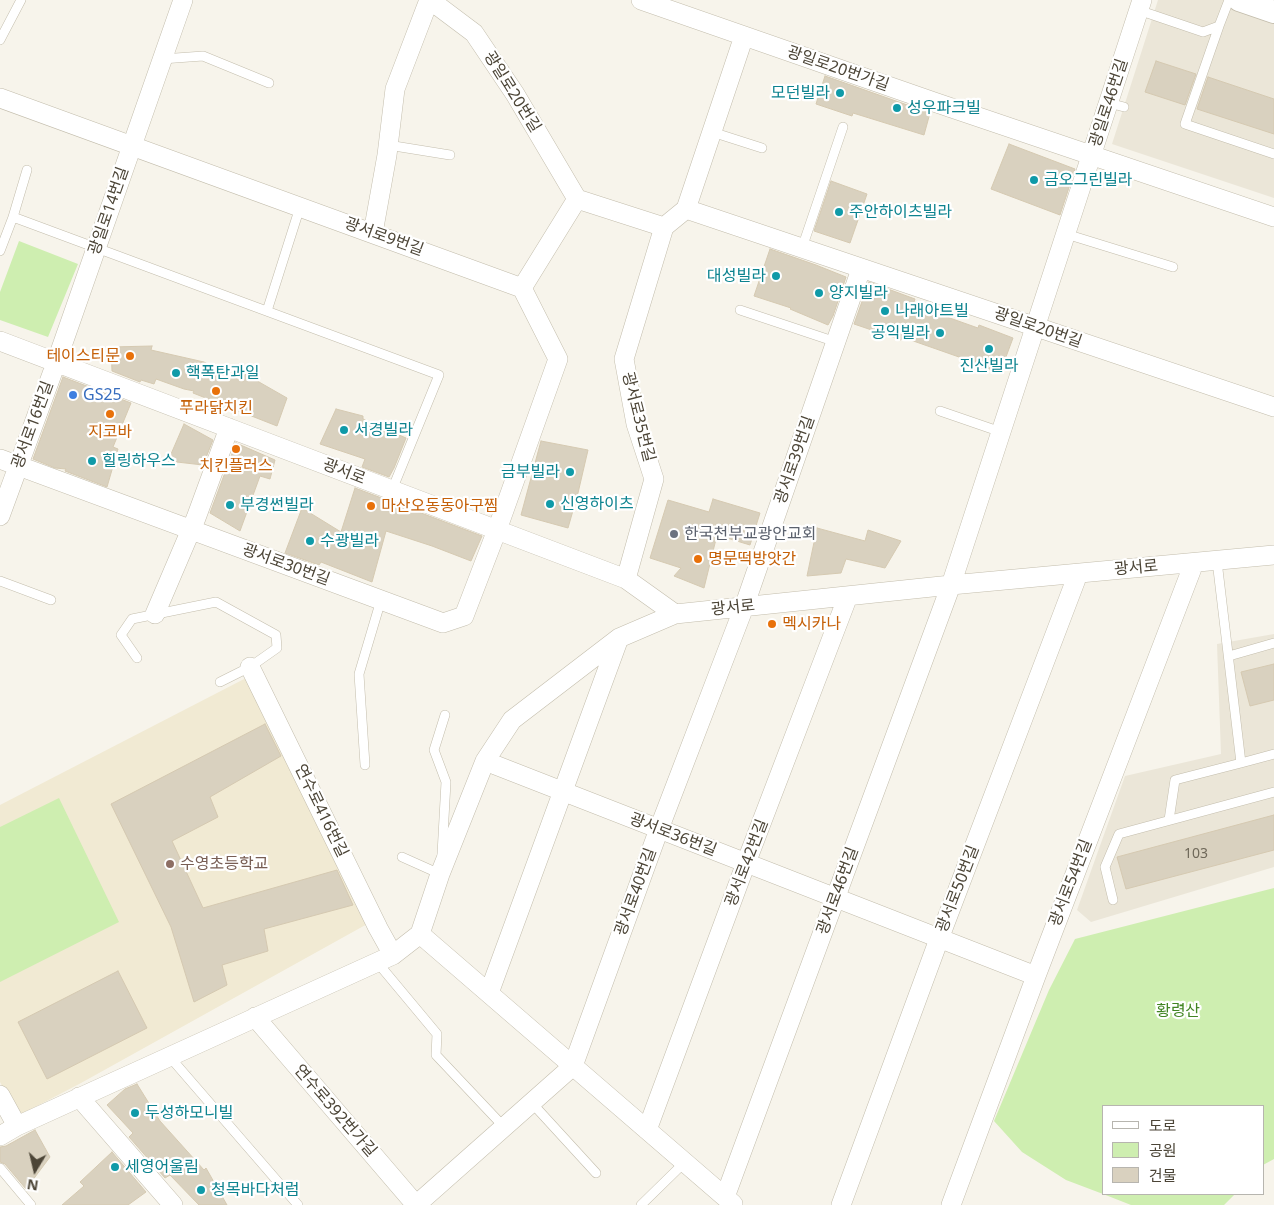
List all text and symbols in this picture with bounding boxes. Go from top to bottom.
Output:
street label: 광일로20번가길 [784,43,892,95]
street label: 광일로20번길 [480,48,544,136]
street label: 광일로46번길 [1086,56,1132,150]
place label: 모던빌라 [771,83,830,103]
marker: 모던빌라 [834,87,846,99]
place label: 성우파크빌 [907,98,981,118]
marker: 성우파크빌 [891,102,903,114]
street label: 광일로14번길 [85,164,133,258]
place label: 금오그린빌라 [1044,170,1132,190]
marker: 금오그린빌라 [1028,174,1040,186]
place label: 주안하이츠빌라 [849,202,952,222]
marker: 주안하이츠빌라 [833,206,845,218]
street label: 광서로9번길 [342,214,426,260]
place label: 대성빌라 [707,266,766,286]
marker: 대성빌라 [770,270,782,282]
place label: 양지빌라 [829,283,888,303]
marker: 양지빌라 [813,287,825,299]
place label: 나래아트빌 [895,301,969,321]
street label: 광일로20번길 [991,304,1085,352]
marker: 나래아트빌 [879,305,891,317]
place label: 공익빌라 [871,323,930,343]
marker: 공익빌라 [934,327,946,339]
marker: 진산빌라 [983,343,995,355]
place label: 테이스티문 [46,346,120,366]
marker: 테이스티문 [124,350,136,362]
place label: 진산빌라 [960,356,1018,376]
place label: 핵폭탄과일 [186,363,260,383]
marker: 핵폭탄과일 [170,367,182,379]
street label: 광서로35번길 [618,370,658,464]
street label: 광서로16번길 [8,379,58,471]
place label: GS25 [83,385,122,405]
marker: 푸라닭치킨 [210,385,222,397]
marker: GS25 [67,389,79,401]
place label: 푸라닭치킨 [179,398,253,418]
marker: 지코바 [104,408,116,420]
street label: 광서로39번길 [771,413,819,507]
place label: 서경빌라 [354,420,413,440]
place label: 지코바 [88,422,132,442]
marker: 서경빌라 [338,424,350,436]
marker: 치킨플러스 [230,443,242,455]
place label: 힐링하우스 [102,451,176,471]
marker: 힐링하우스 [86,455,98,467]
street label: 광서로 [320,455,368,489]
place label: 치킨플러스 [199,456,273,476]
place label: 금부빌라 [501,462,560,482]
marker: 금부빌라 [564,466,576,478]
place label: 신영하이츠 [560,494,634,514]
place label: 부경썬빌라 [240,495,314,515]
place label: 마산오동동아구찜 [381,496,499,516]
marker: 신영하이츠 [544,498,556,510]
marker: 부경썬빌라 [224,499,236,511]
marker: 마산오동동아구찜 [365,500,377,512]
place label: 한국천부교광안교회 [684,524,816,544]
marker: 한국천부교광안교회 [668,528,680,540]
place label: 수광빌라 [320,531,379,551]
marker: 수광빌라 [304,535,316,547]
street label: 광서로30번길 [240,540,332,590]
place label: 명문떡방앗간 [708,549,796,569]
marker: 명문떡방앗간 [692,553,704,565]
street label: 광서로 [1113,557,1159,579]
street label: 광서로 [710,596,756,620]
place label: 멕시카나 [782,614,841,634]
marker: 멕시카나 [766,618,778,630]
street label: 연수로416번길 [290,761,352,861]
street label: 광서로36번길 [627,810,719,860]
street label: 광서로42번길 [722,817,772,909]
street label: 광서로54번길 [1046,837,1096,929]
street label: 광서로50번길 [933,843,983,935]
street label: 광서로46번길 [813,845,863,937]
street label: 광서로40번길 [611,846,661,938]
house number: 103 [1184,846,1208,862]
place label: 수영초등학교 [180,854,268,874]
marker: 수영초등학교 [164,858,176,870]
park label: 황령산 [1156,1001,1200,1021]
street label: 연수로392번가길 [290,1061,380,1161]
place label: 두성하모니빌 [145,1103,233,1123]
legend [1102,1105,1264,1195]
marker: 두성하모니빌 [129,1107,141,1119]
text: 도로 [1149,1115,1177,1135]
text: 공원 [1149,1140,1177,1160]
north arrow [10,1145,60,1195]
place label: 세영어울림 [125,1157,199,1177]
marker: 세영어울림 [109,1161,121,1173]
text: 건물 [1149,1165,1177,1185]
text: N [25,1175,40,1196]
place label: 청목바다처럼 [211,1180,299,1200]
marker: 청목바다처럼 [195,1184,207,1196]

